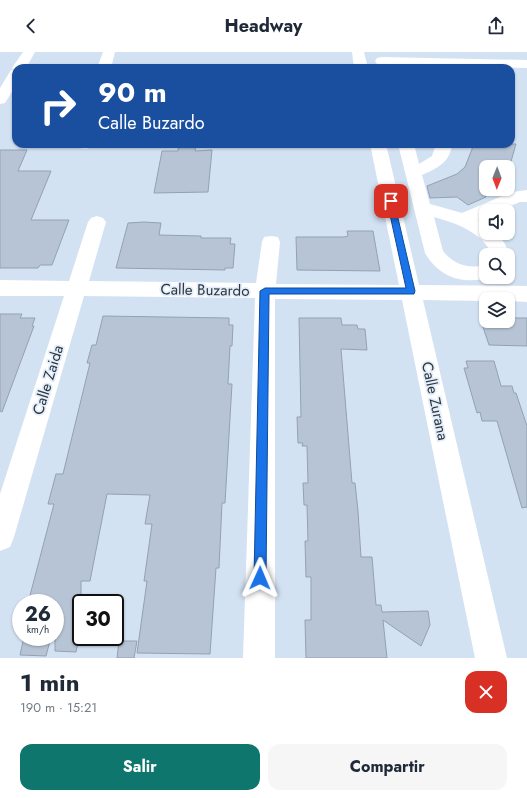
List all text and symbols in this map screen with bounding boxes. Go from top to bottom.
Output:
text: Headway [225,13,302,39]
icon: back [20,15,42,37]
icon: share [485,15,507,37]
text: 90 m [98,72,167,113]
icon: right [32,80,84,132]
text: Calle Buzardo [98,110,205,136]
north arrow [479,160,515,196]
map controls [479,160,515,328]
pin [374,184,408,218]
icon: arrive [380,190,402,212]
button: sound [479,204,515,240]
button: search [479,248,515,284]
street label: Calle Buzardo [160,278,250,302]
button: layers [479,292,515,328]
street label: Calle Zaida [27,343,69,417]
street label: Calle Zurana [416,360,454,442]
position arrow [239,557,281,599]
speed limit sign: 30 [72,594,124,646]
text: 26 [25,600,51,629]
text: km/h [27,622,49,637]
text: 1 min [20,665,80,700]
button: close [465,671,507,713]
text: 190 m · 15:21 [20,698,97,717]
button: Salir [20,744,260,790]
button: Compartir [268,744,507,790]

